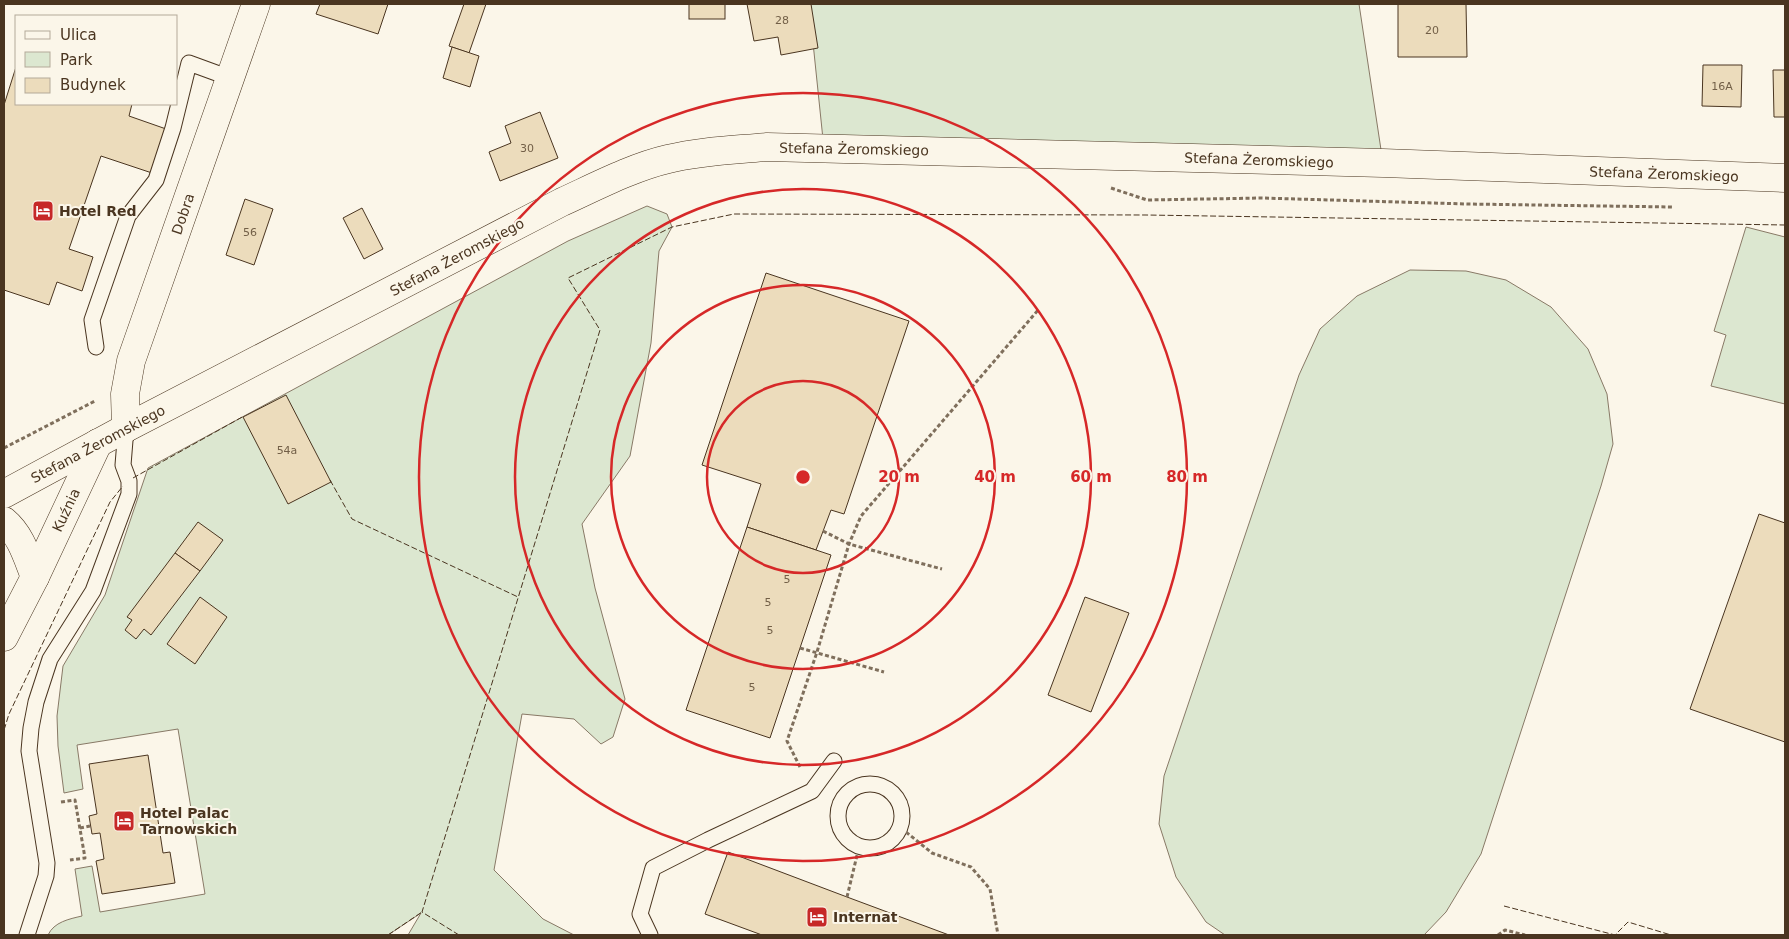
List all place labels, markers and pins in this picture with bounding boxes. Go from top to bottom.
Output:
hotel icon: Hotel Red [31,199,55,223]
place label: Hotel Red [59,203,137,219]
centre of rings [794,468,812,486]
place label: Hotel Palac Tarnowskich [140,805,237,837]
hotel icon: Hotel Palac Tarnowskich [112,809,136,833]
hotel icon: Internat [805,905,829,929]
place label: Internat [833,909,898,925]

